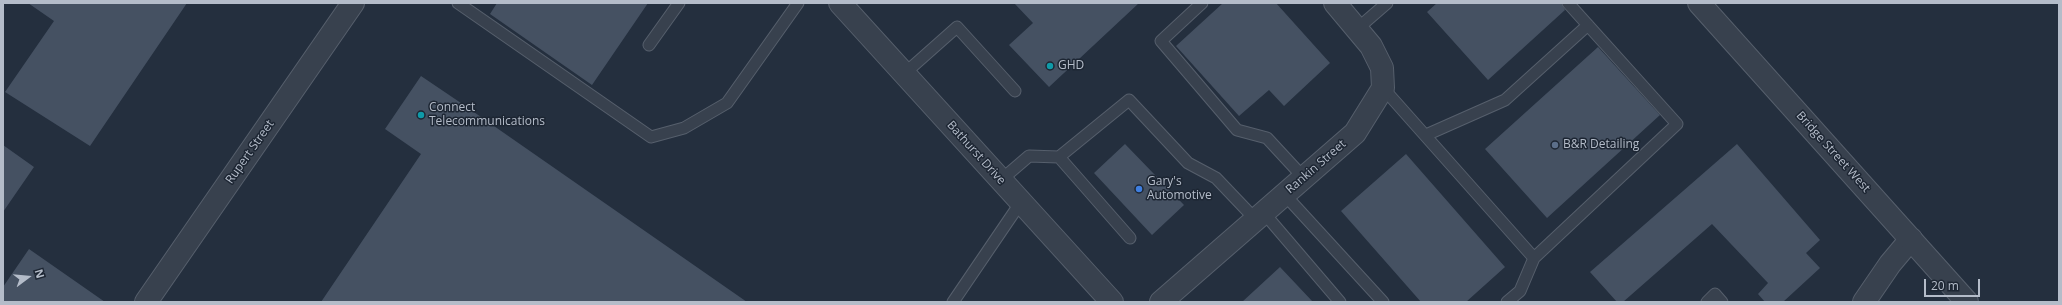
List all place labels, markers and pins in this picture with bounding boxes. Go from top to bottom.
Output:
place label: GHD [1058,59,1084,73]
marker: GHD [1045,61,1055,71]
place label: Connect Telecommunications [429,101,545,129]
marker: Connect Telecommunications [416,110,426,120]
place label: B&R Detailing [1563,138,1639,152]
marker: B&R Detailing [1550,140,1560,150]
place label: Gary's Automotive [1147,175,1212,203]
marker: Gary's Automotive [1134,184,1144,194]

